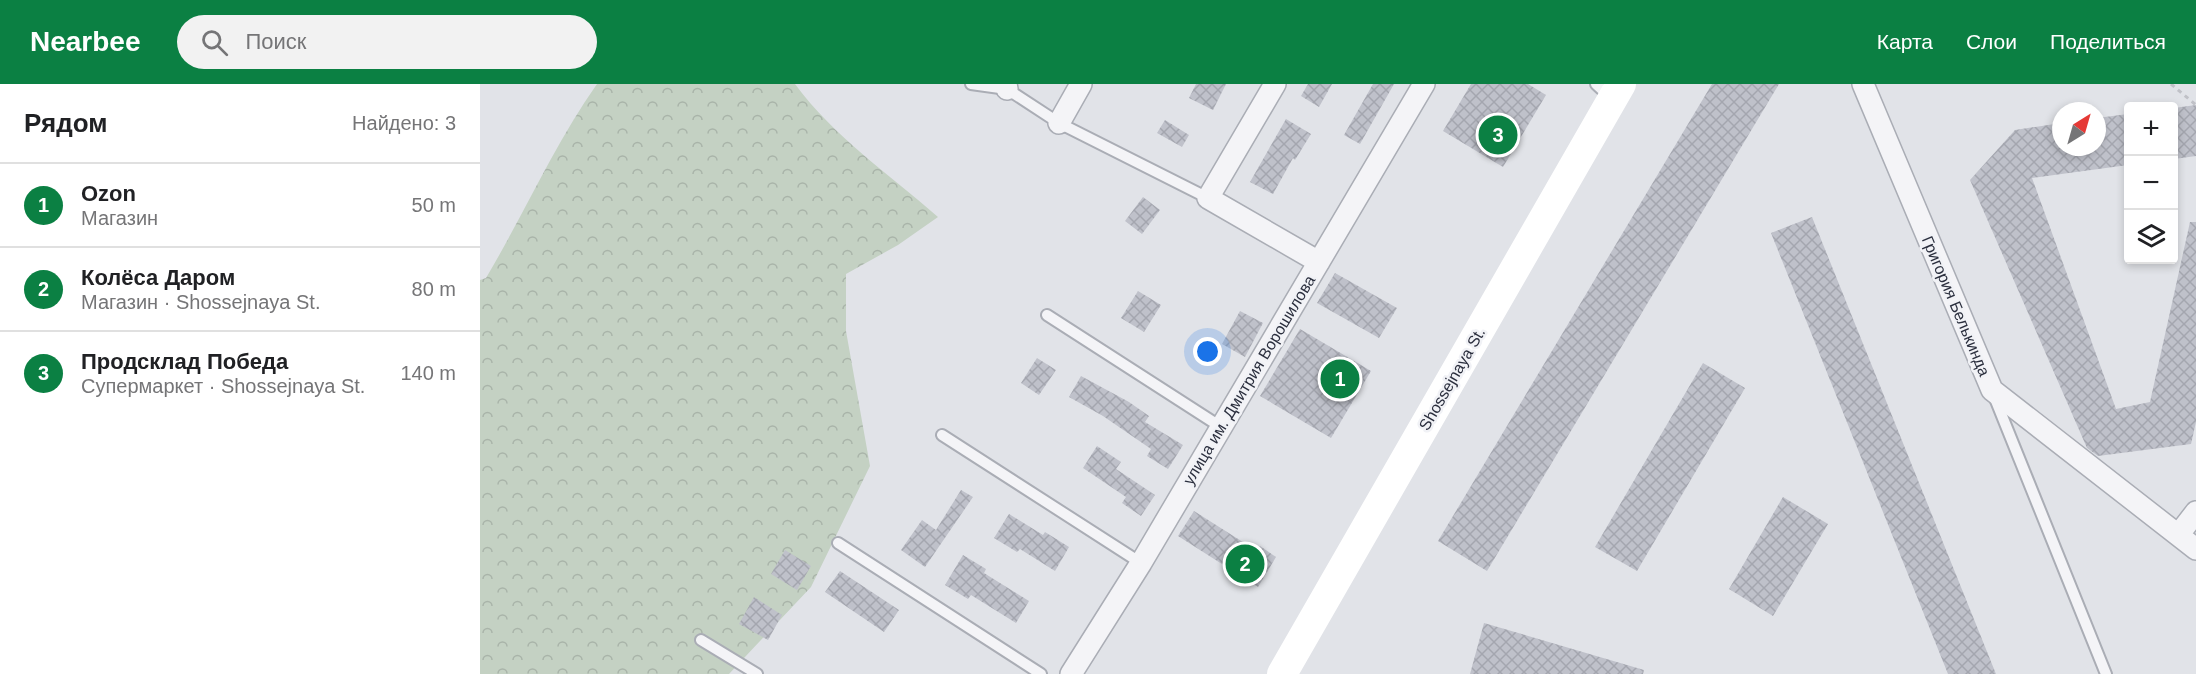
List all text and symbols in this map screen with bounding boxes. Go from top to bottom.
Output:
search box [177,15,597,69]
text: Nearbee [30,26,141,57]
icon: search [198,26,231,59]
text: Поиск [246,29,306,54]
text: Карта [1877,30,1933,53]
text: Слои [1966,30,2017,53]
text: Поделиться [2050,30,2166,53]
north arrow [2052,102,2106,156]
map controls [2124,102,2178,264]
button: + [2124,102,2178,156]
text: Рядом [24,108,107,138]
text: Найдено: 3 [352,112,456,134]
pin: 3 [1478,112,1518,158]
button: − [2124,156,2178,210]
text: Ozon [81,181,136,206]
text: 1 [38,194,49,216]
text: 50 m [412,194,456,216]
text: Магазин [81,207,158,229]
button: layers [2124,210,2178,264]
street label: Григория Белькинда [1919,233,1993,379]
text: Колёса Даром [81,265,235,290]
street label: улица им. Дмитрия Ворошилова [1180,272,1318,488]
text: 2 [38,278,49,300]
text: 80 m [412,278,456,300]
text: Магазин · Shossejnaya St. [81,291,320,313]
street label: Shossejnaya St. [1416,325,1488,433]
your location [1193,337,1222,366]
text: Продсклад Победа [81,349,288,374]
pin: 1 [1320,356,1360,402]
text: 3 [38,362,49,384]
text: 140 m [400,362,456,384]
text: Супермаркет · Shossejnaya St. [81,375,365,397]
pin: 2 [1226,542,1264,586]

